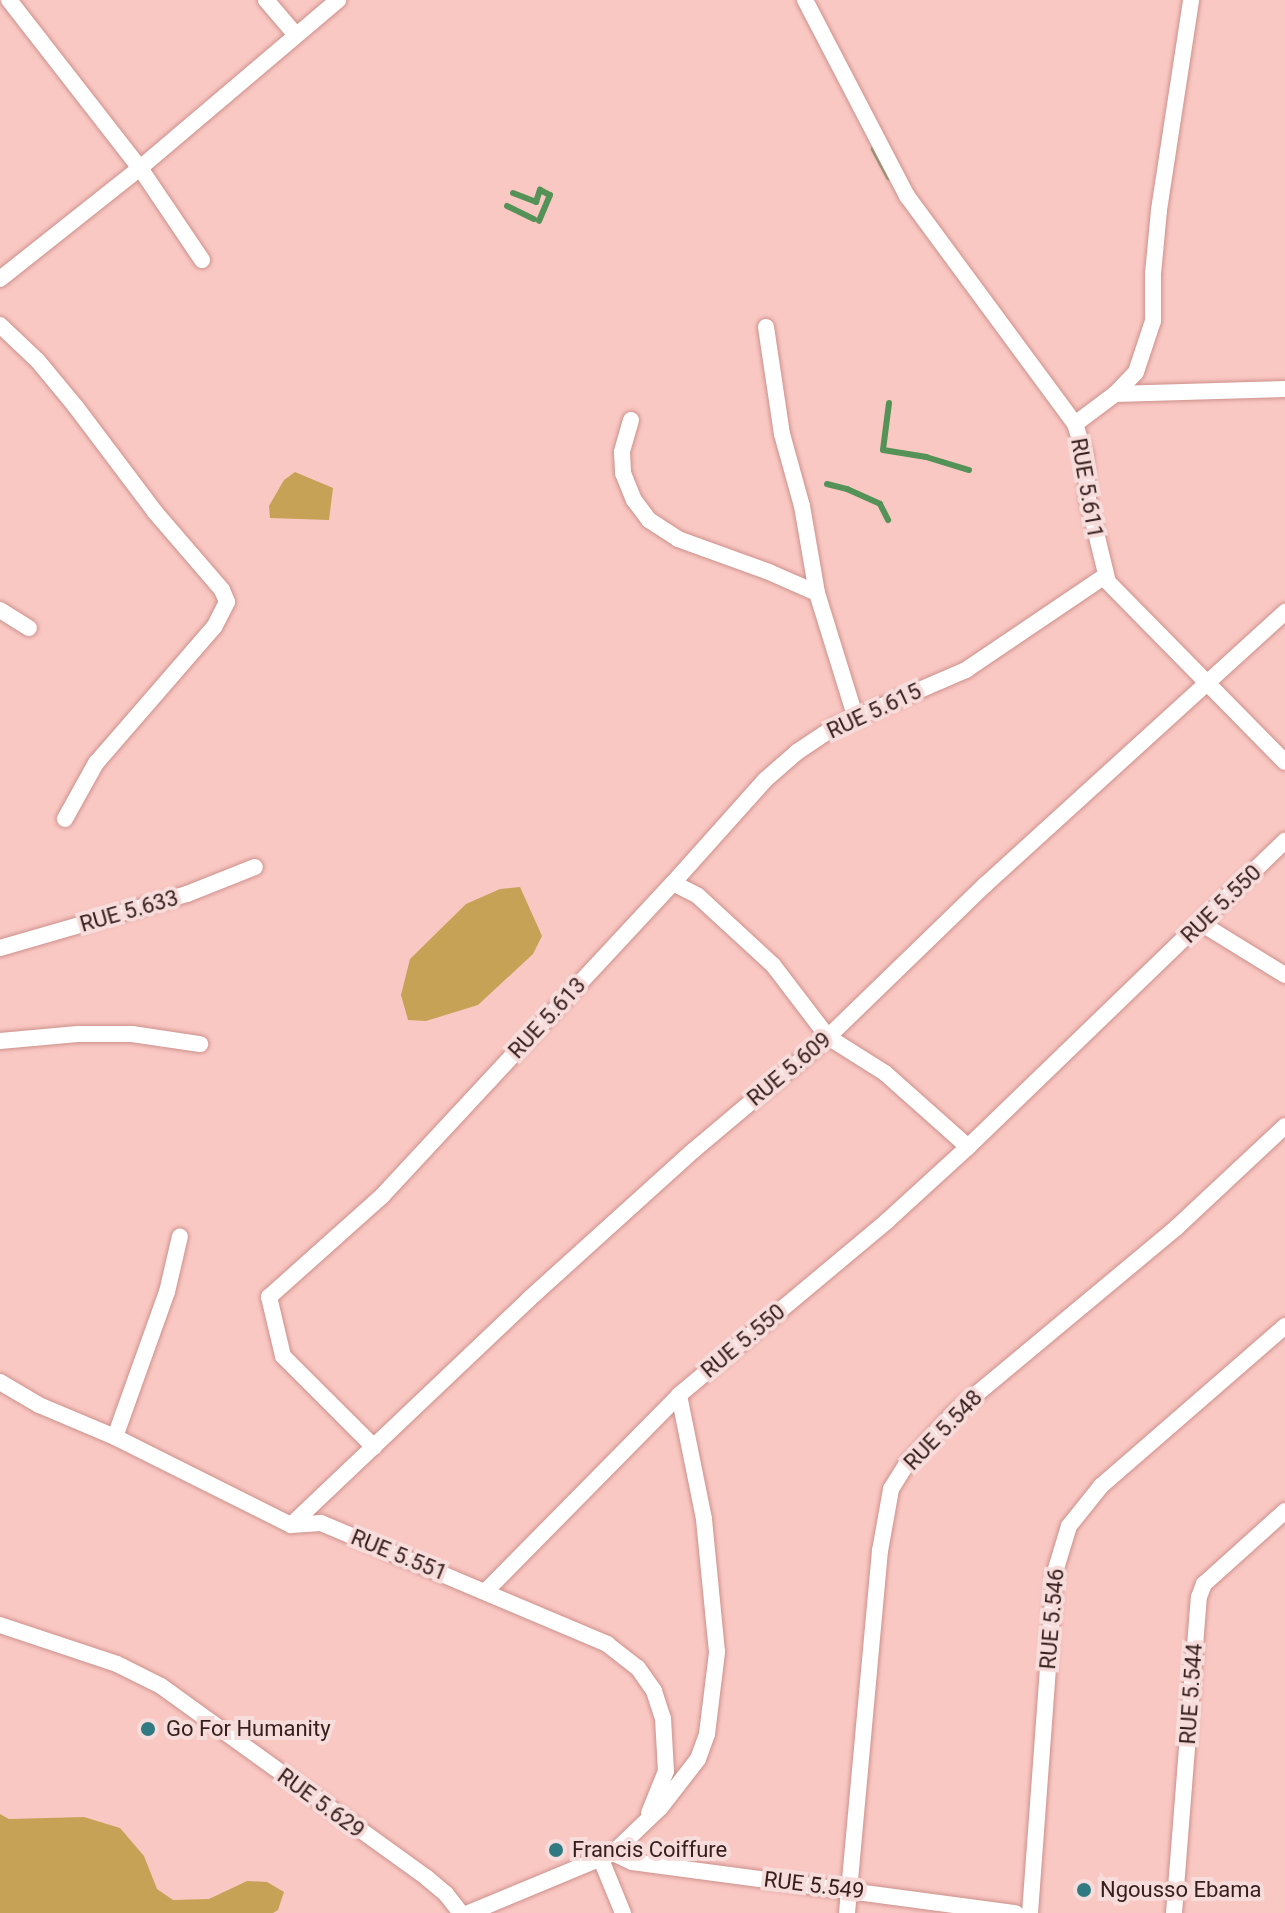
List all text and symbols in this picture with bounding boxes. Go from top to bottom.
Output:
street label: RUE 5.611 [1065,436,1109,540]
street label: RUE 5.615 [823,678,925,744]
street label: RUE 5.550 [1175,859,1267,949]
street label: RUE 5.633 [77,884,181,938]
street label: RUE 5.613 [503,972,591,1064]
street label: RUE 5.609 [742,1026,836,1112]
street label: RUE 5.550 [696,1298,790,1384]
street label: RUE 5.548 [898,1384,988,1476]
street label: RUE 5.551 [347,1524,451,1586]
street label: RUE 5.546 [1034,1568,1070,1670]
street label: RUE 5.544 [1174,1643,1208,1745]
place label: Go For Humanity [166,1716,331,1742]
marker: Go For Humanity [137,1718,159,1740]
street label: RUE 5.629 [272,1763,370,1843]
place label: Francis Coiffure [572,1837,727,1863]
marker: Francis Coiffure [547,1841,565,1859]
street label: RUE 5.549 [762,1866,866,1904]
place label: Ngousso Ebama [1100,1877,1262,1903]
marker: Ngousso Ebama [1075,1881,1093,1899]

